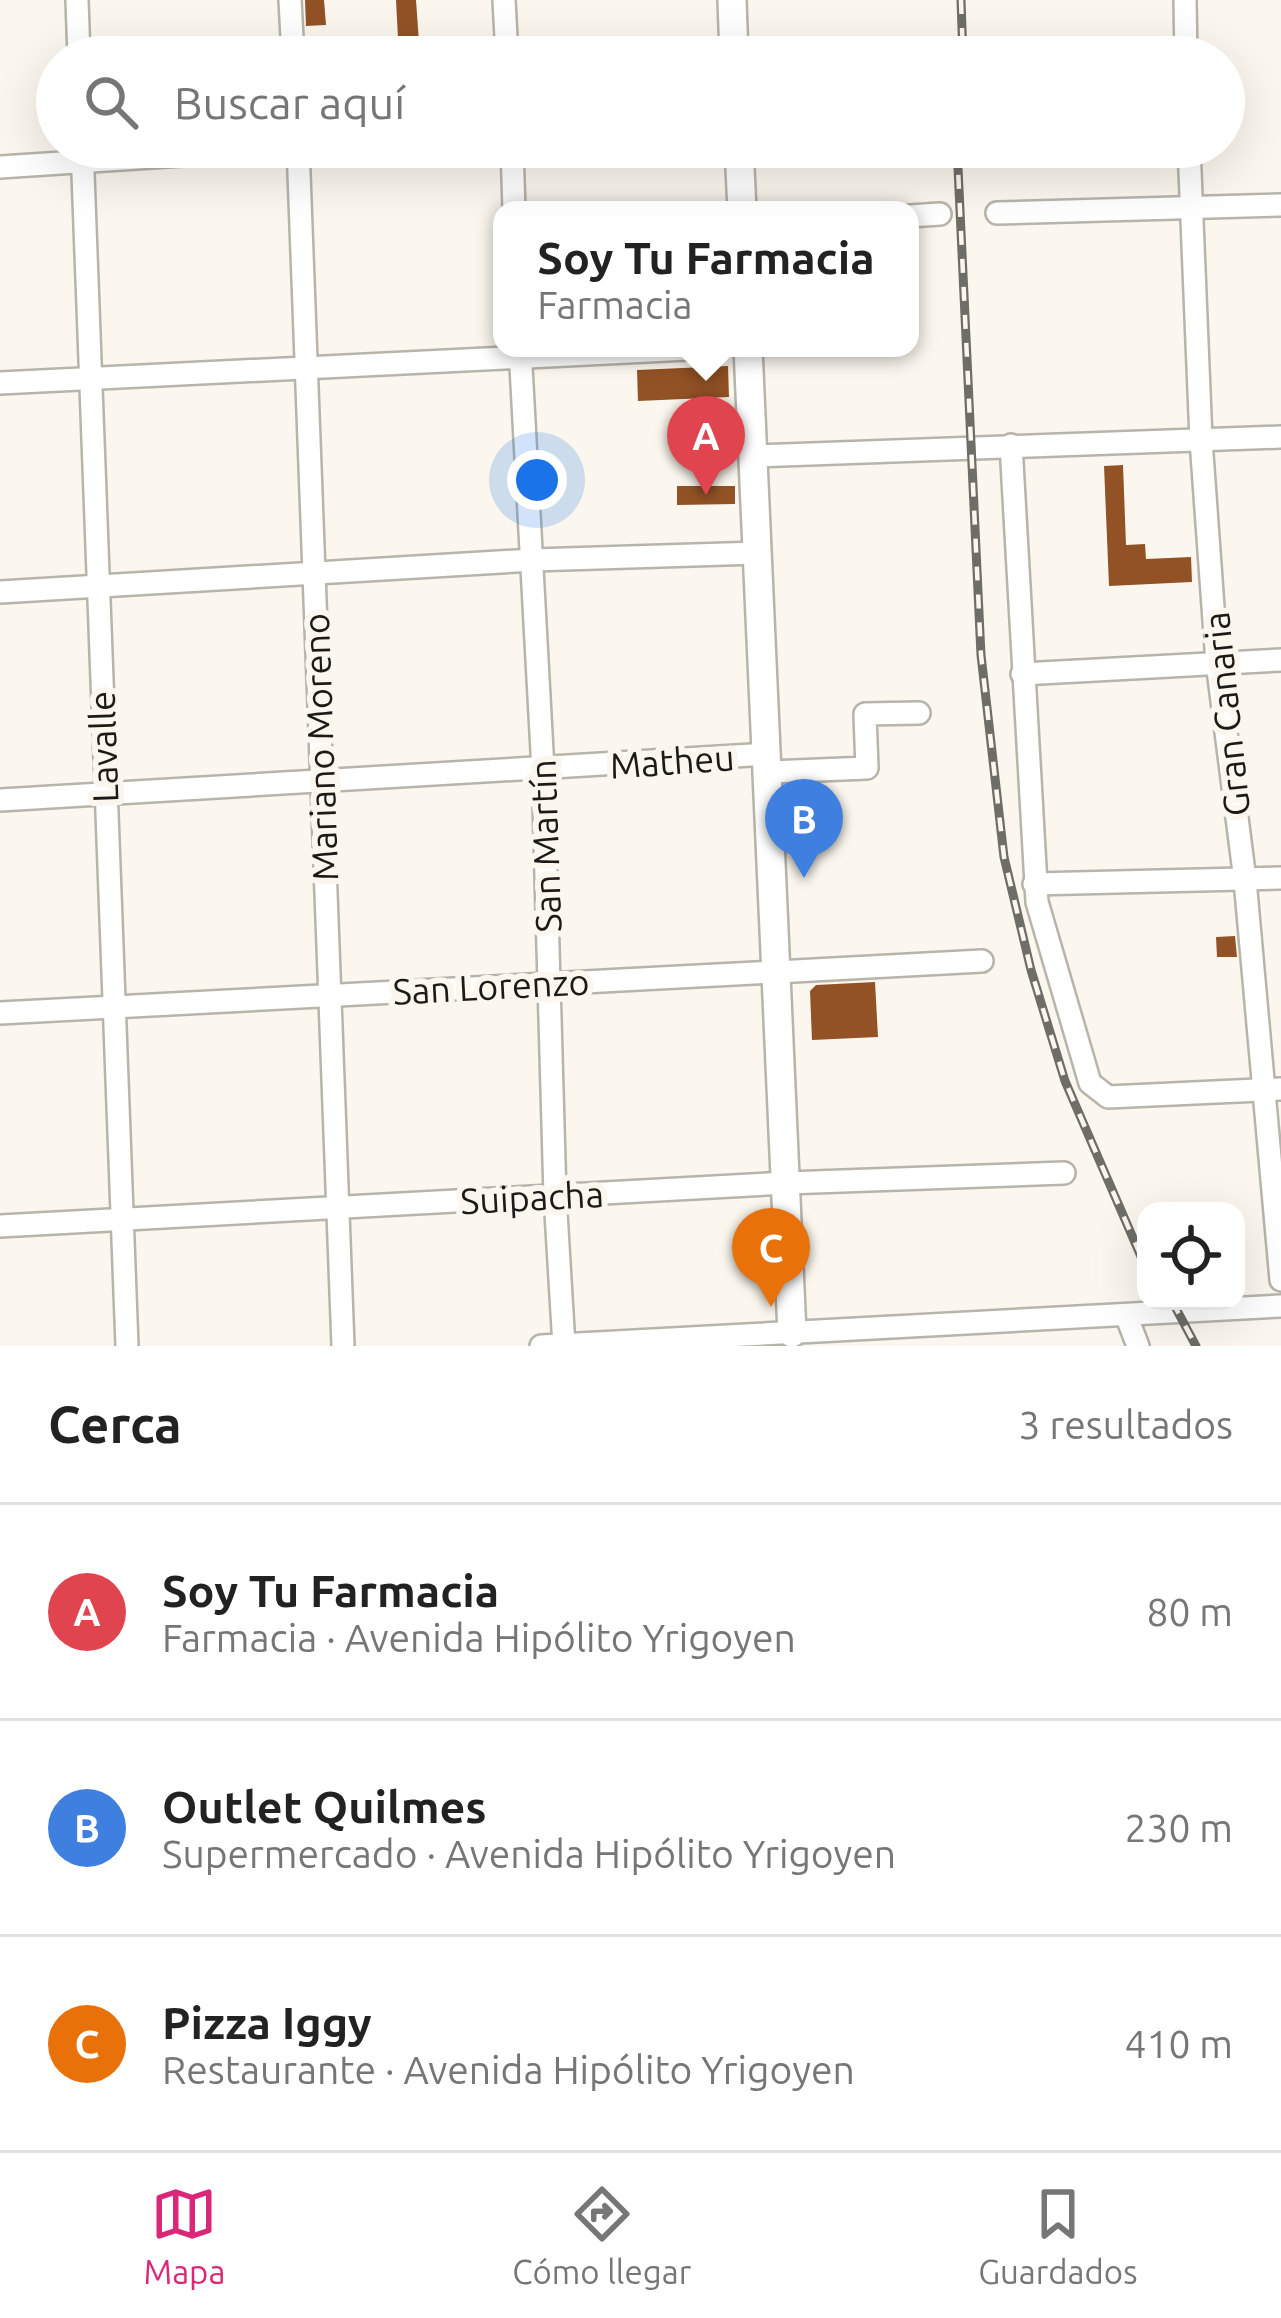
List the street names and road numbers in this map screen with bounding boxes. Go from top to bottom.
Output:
street label: Gran Canaria [1195,610,1257,818]
street label: Mariano Moreno [295,612,345,882]
street label: Lavalle [81,691,125,803]
street label: Matheu [608,736,736,786]
street label: San Martín [521,759,569,933]
street label: San Lorenzo [392,960,590,1012]
street label: Suipacha [459,1173,605,1221]

